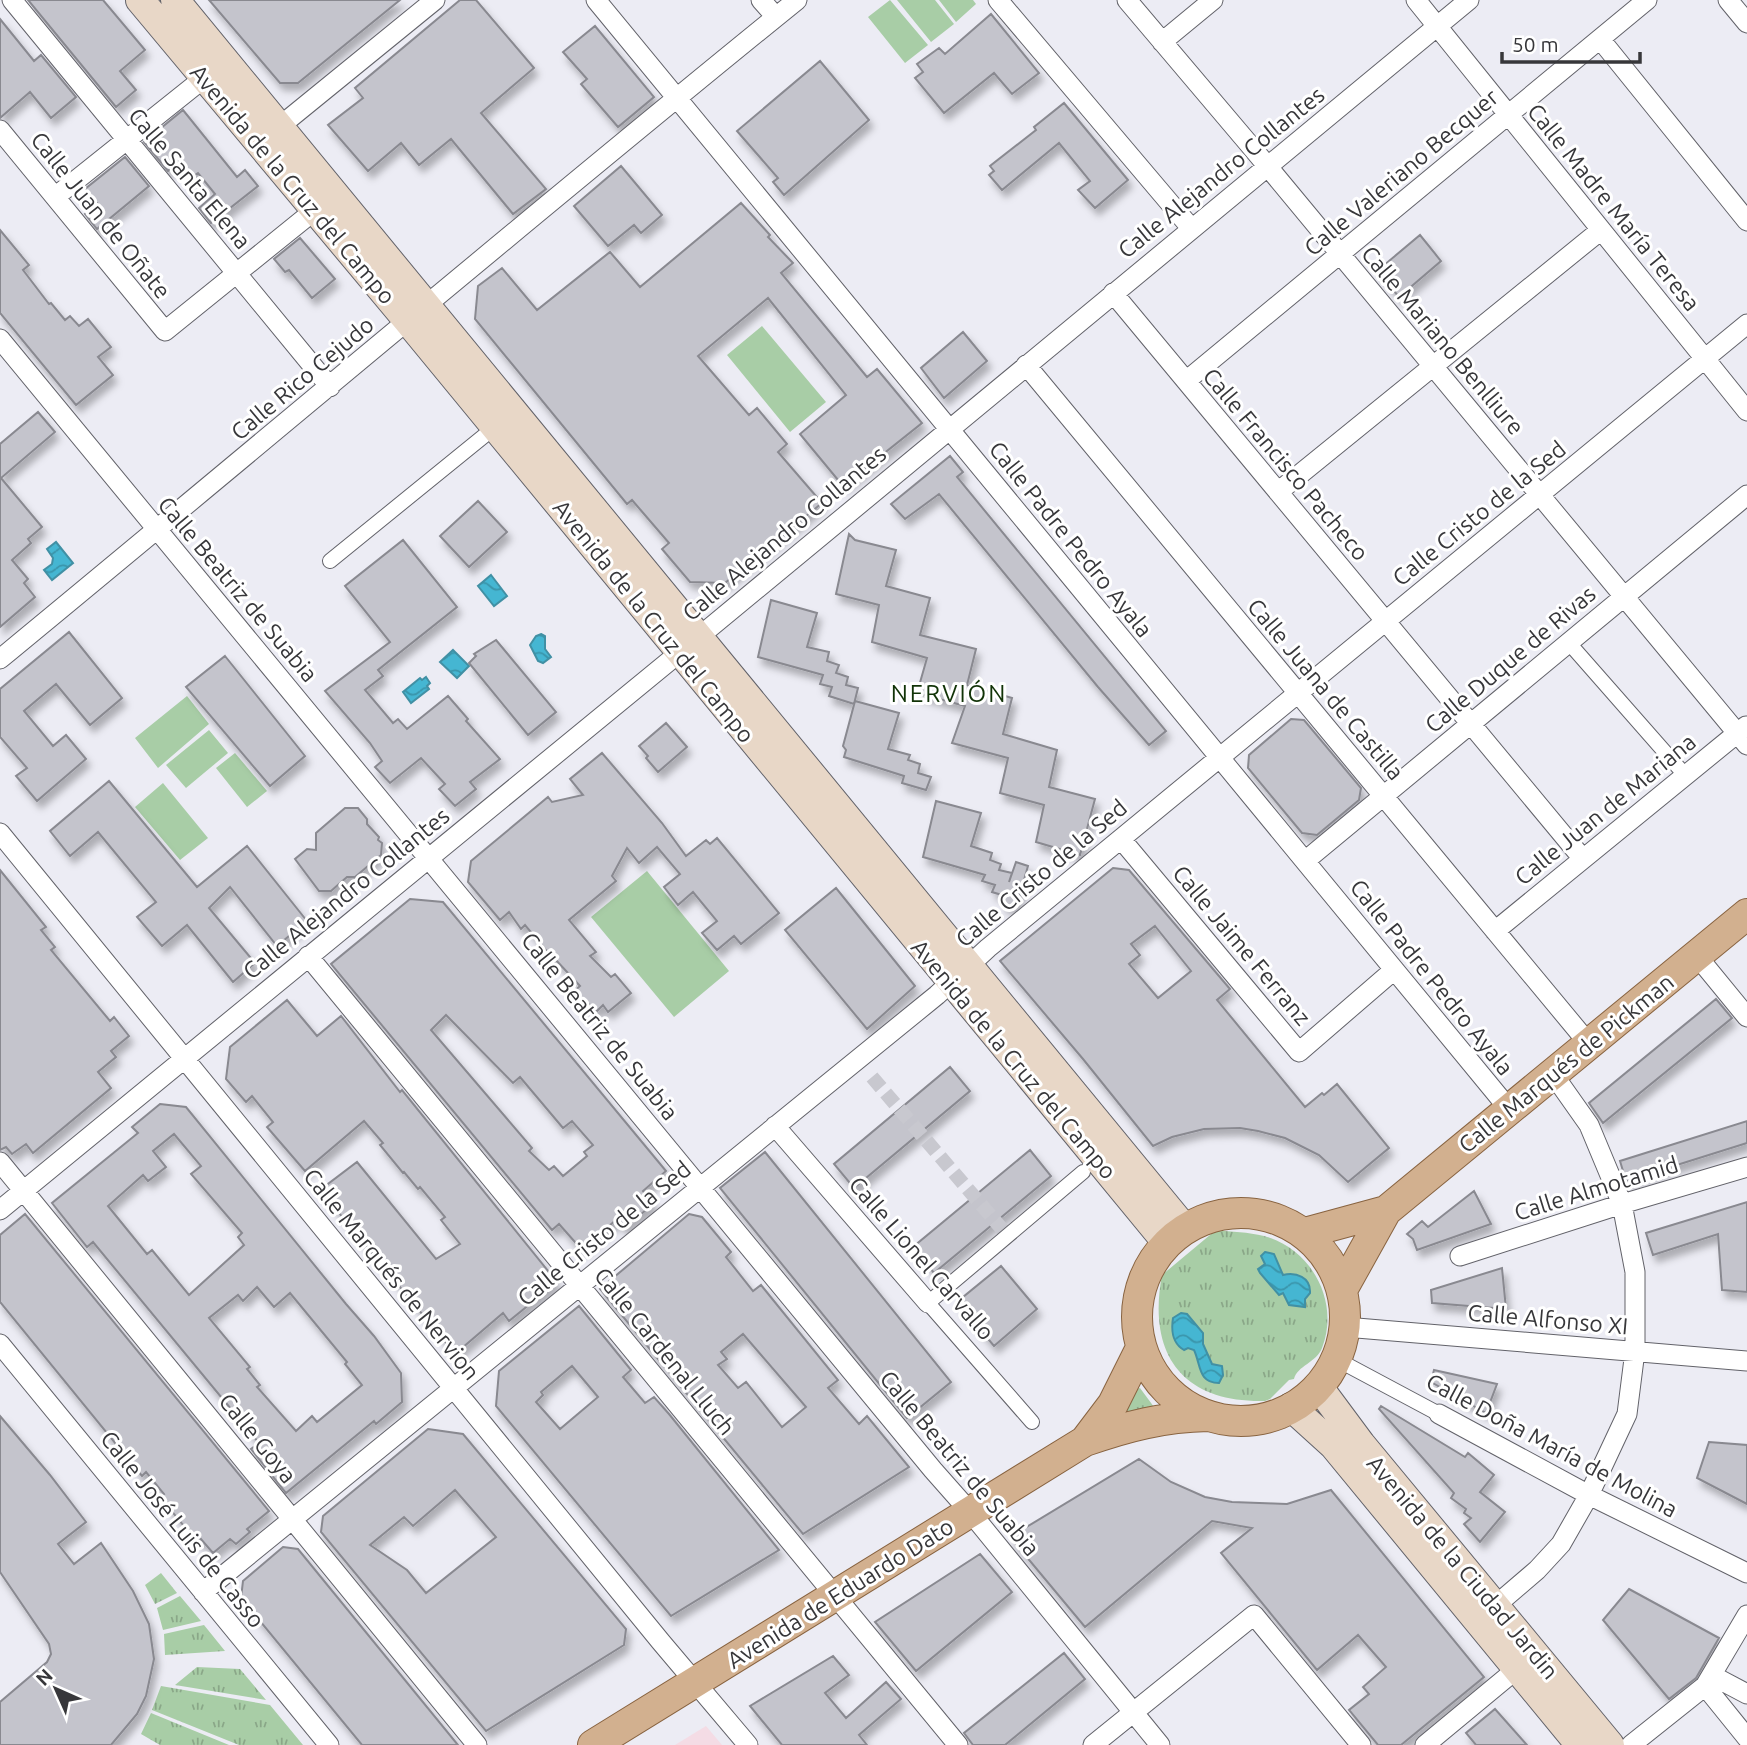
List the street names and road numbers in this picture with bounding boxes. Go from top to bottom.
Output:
street label: Avenida de la Cruz del Campo [186,59,400,309]
street label: Calle Alejandro Collantes [1113,81,1329,263]
street label: Calle Valeriano Becquer [1299,84,1503,260]
street label: Calle Madre María Teresa [1523,99,1705,315]
street label: Calle Santa Elena [124,103,256,253]
street label: Calle Juan de Oñate [26,127,176,303]
street label: Calle Mariano Benlliure [1357,241,1529,439]
street label: Calle Rico Cejudo [226,311,378,445]
street label: Calle Francisco Pacheco [1198,363,1374,565]
street label: Calle Padre Pedro Ayala [985,436,1157,642]
street label: Calle Cristo de la Sed [1388,436,1570,590]
street label: Calle Alejandro Collantes [677,441,891,625]
street label: Calle Beatriz de Suabia [153,491,323,687]
street label: Avenida de la Cruz del Campo [549,495,759,747]
street label: Calle Duque de Rivas [1420,581,1600,737]
street label: Calle Juana de Castilla [1243,593,1409,785]
street label: Calle Juan de Mariana [1510,729,1700,889]
street label: Calle Cristo de la Sed [951,794,1131,952]
street label: Calle Alejandro Collantes [238,802,454,984]
street label: Calle Jaime Ferranz [1168,860,1316,1030]
street label: Calle Padre Pedro Ayala [1346,874,1518,1080]
street label: Calle Beatriz de Suabia [517,927,683,1125]
street label: Avenida de la Cruz del Campo [907,934,1121,1184]
street label: Calle Marqués de Pickman [1454,969,1678,1157]
street label: Calle Almotamid [1511,1151,1681,1225]
street label: Calle Cristo de la Sed [513,1156,695,1310]
street label: Calle Marqués de Nervion [299,1163,485,1385]
street label: Calle Lionel Carvallo [844,1171,1000,1345]
street label: Calle Cardenal Lluch [590,1262,740,1440]
street label: Calle Alfonso XI [1467,1300,1629,1338]
street label: Calle Beatriz de Suabia [875,1365,1045,1561]
street label: Calle Doña María de Molina [1422,1368,1682,1522]
street label: Calle Goya [214,1388,302,1488]
street label: Calle José Luis de Casso [96,1426,270,1632]
street label: Avenida de la Ciudad Jardin [1362,1450,1564,1684]
street label: Avenida de Eduardo Dato [722,1513,958,1673]

